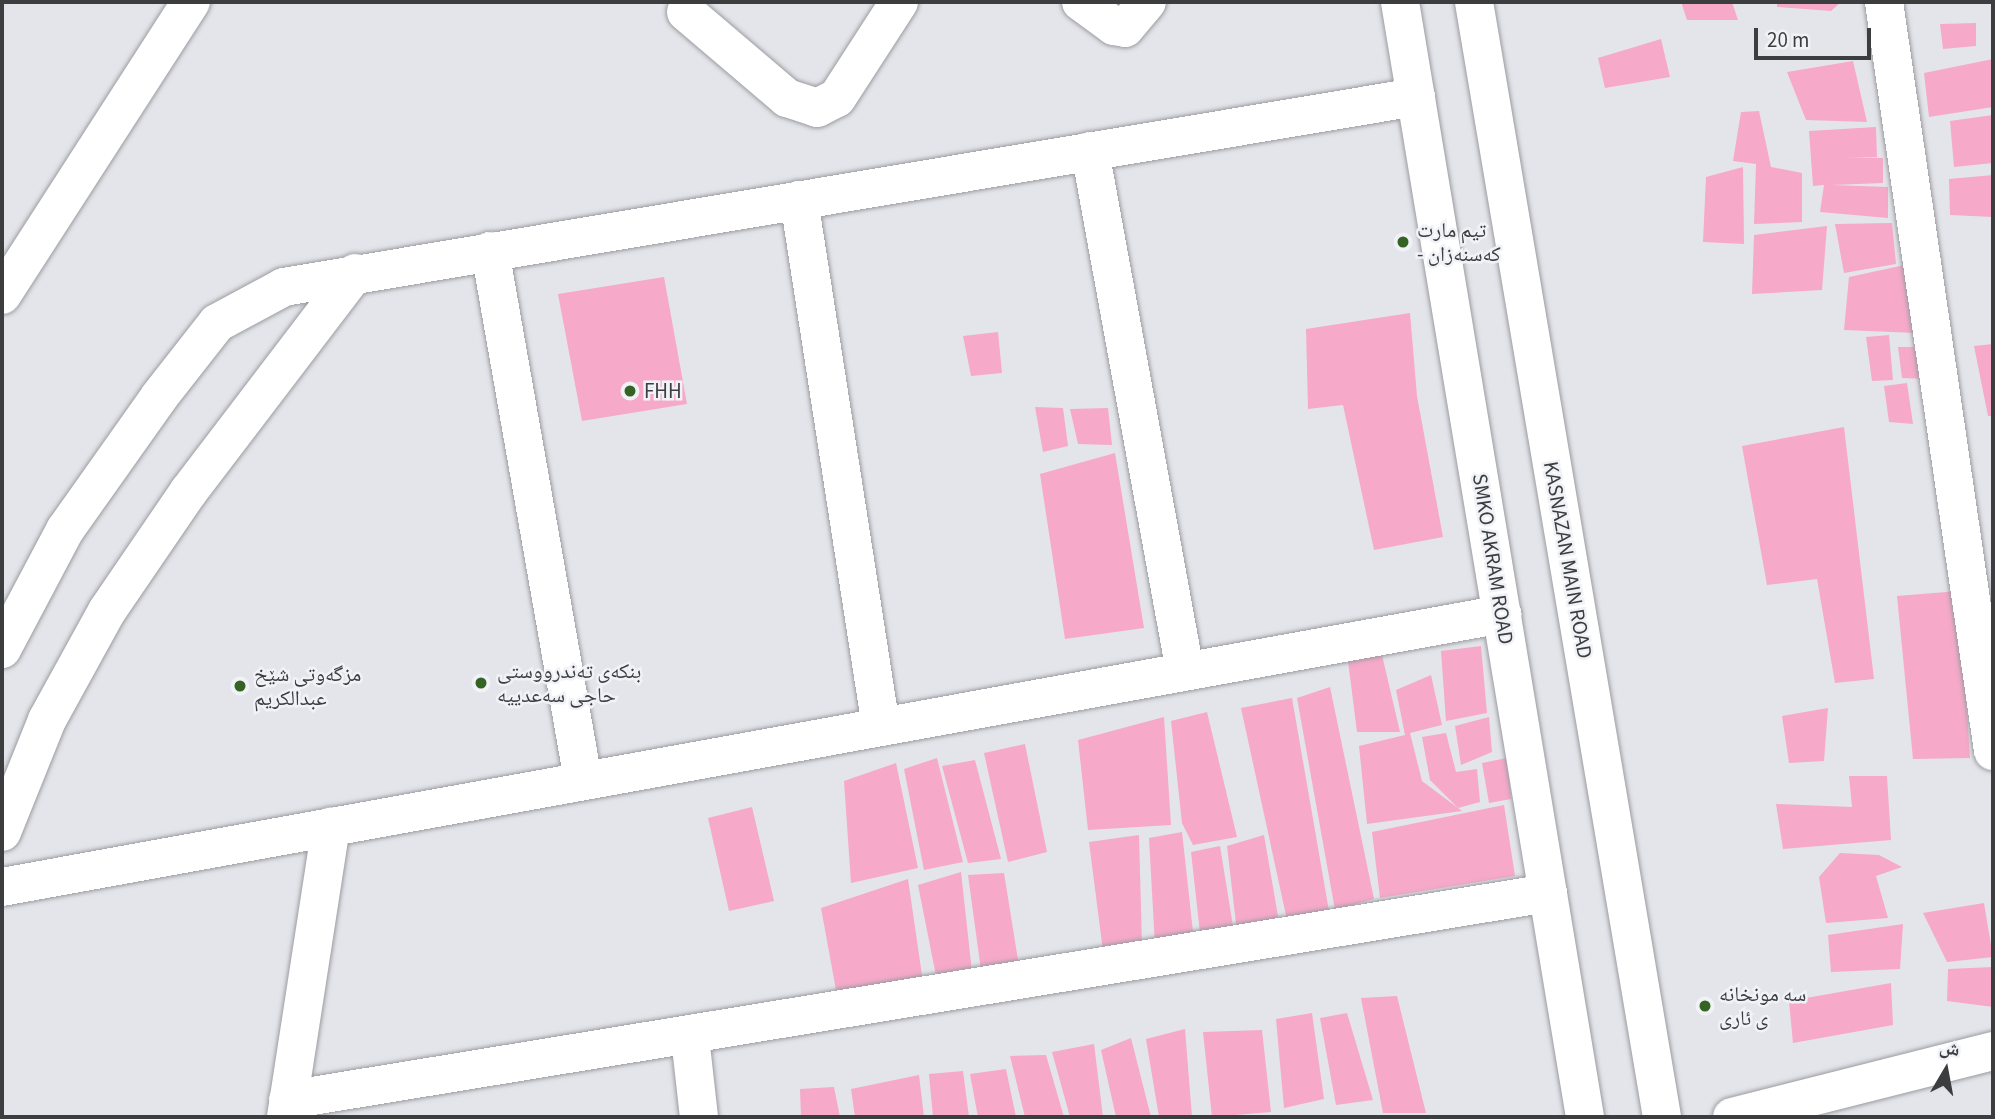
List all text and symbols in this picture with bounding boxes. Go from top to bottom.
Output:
scale bar [1757,14,1874,58]
text: 20 m [1767,25,1809,55]
place label: تیم مارت - کەسنەزان [1417,217,1501,267]
marker: تیم مارت - کەسنەزان [1395,234,1411,250]
place label: FHH [644,378,682,404]
marker: FHH [622,383,638,399]
street label: KASNAZAN MAIN ROAD [1538,459,1598,661]
street label: SMKO AKRAM ROAD [1467,472,1519,646]
place label: بنکەی تەندرووستی حاجی سەعدییە [497,658,641,708]
place label: مزگەوتى شێخ عبدالکریم [254,661,361,711]
marker: بنکەی تەندرووستی حاجی سەعدییە [471,673,491,693]
marker: مزگەوتى شێخ عبدالکریم [232,678,248,694]
place label: سه مونخانه ی ئاری [1719,981,1806,1031]
marker: سه مونخانه ی ئاری [1697,998,1713,1014]
text: ش [1937,1034,1962,1064]
north arrow [1911,1035,1981,1105]

